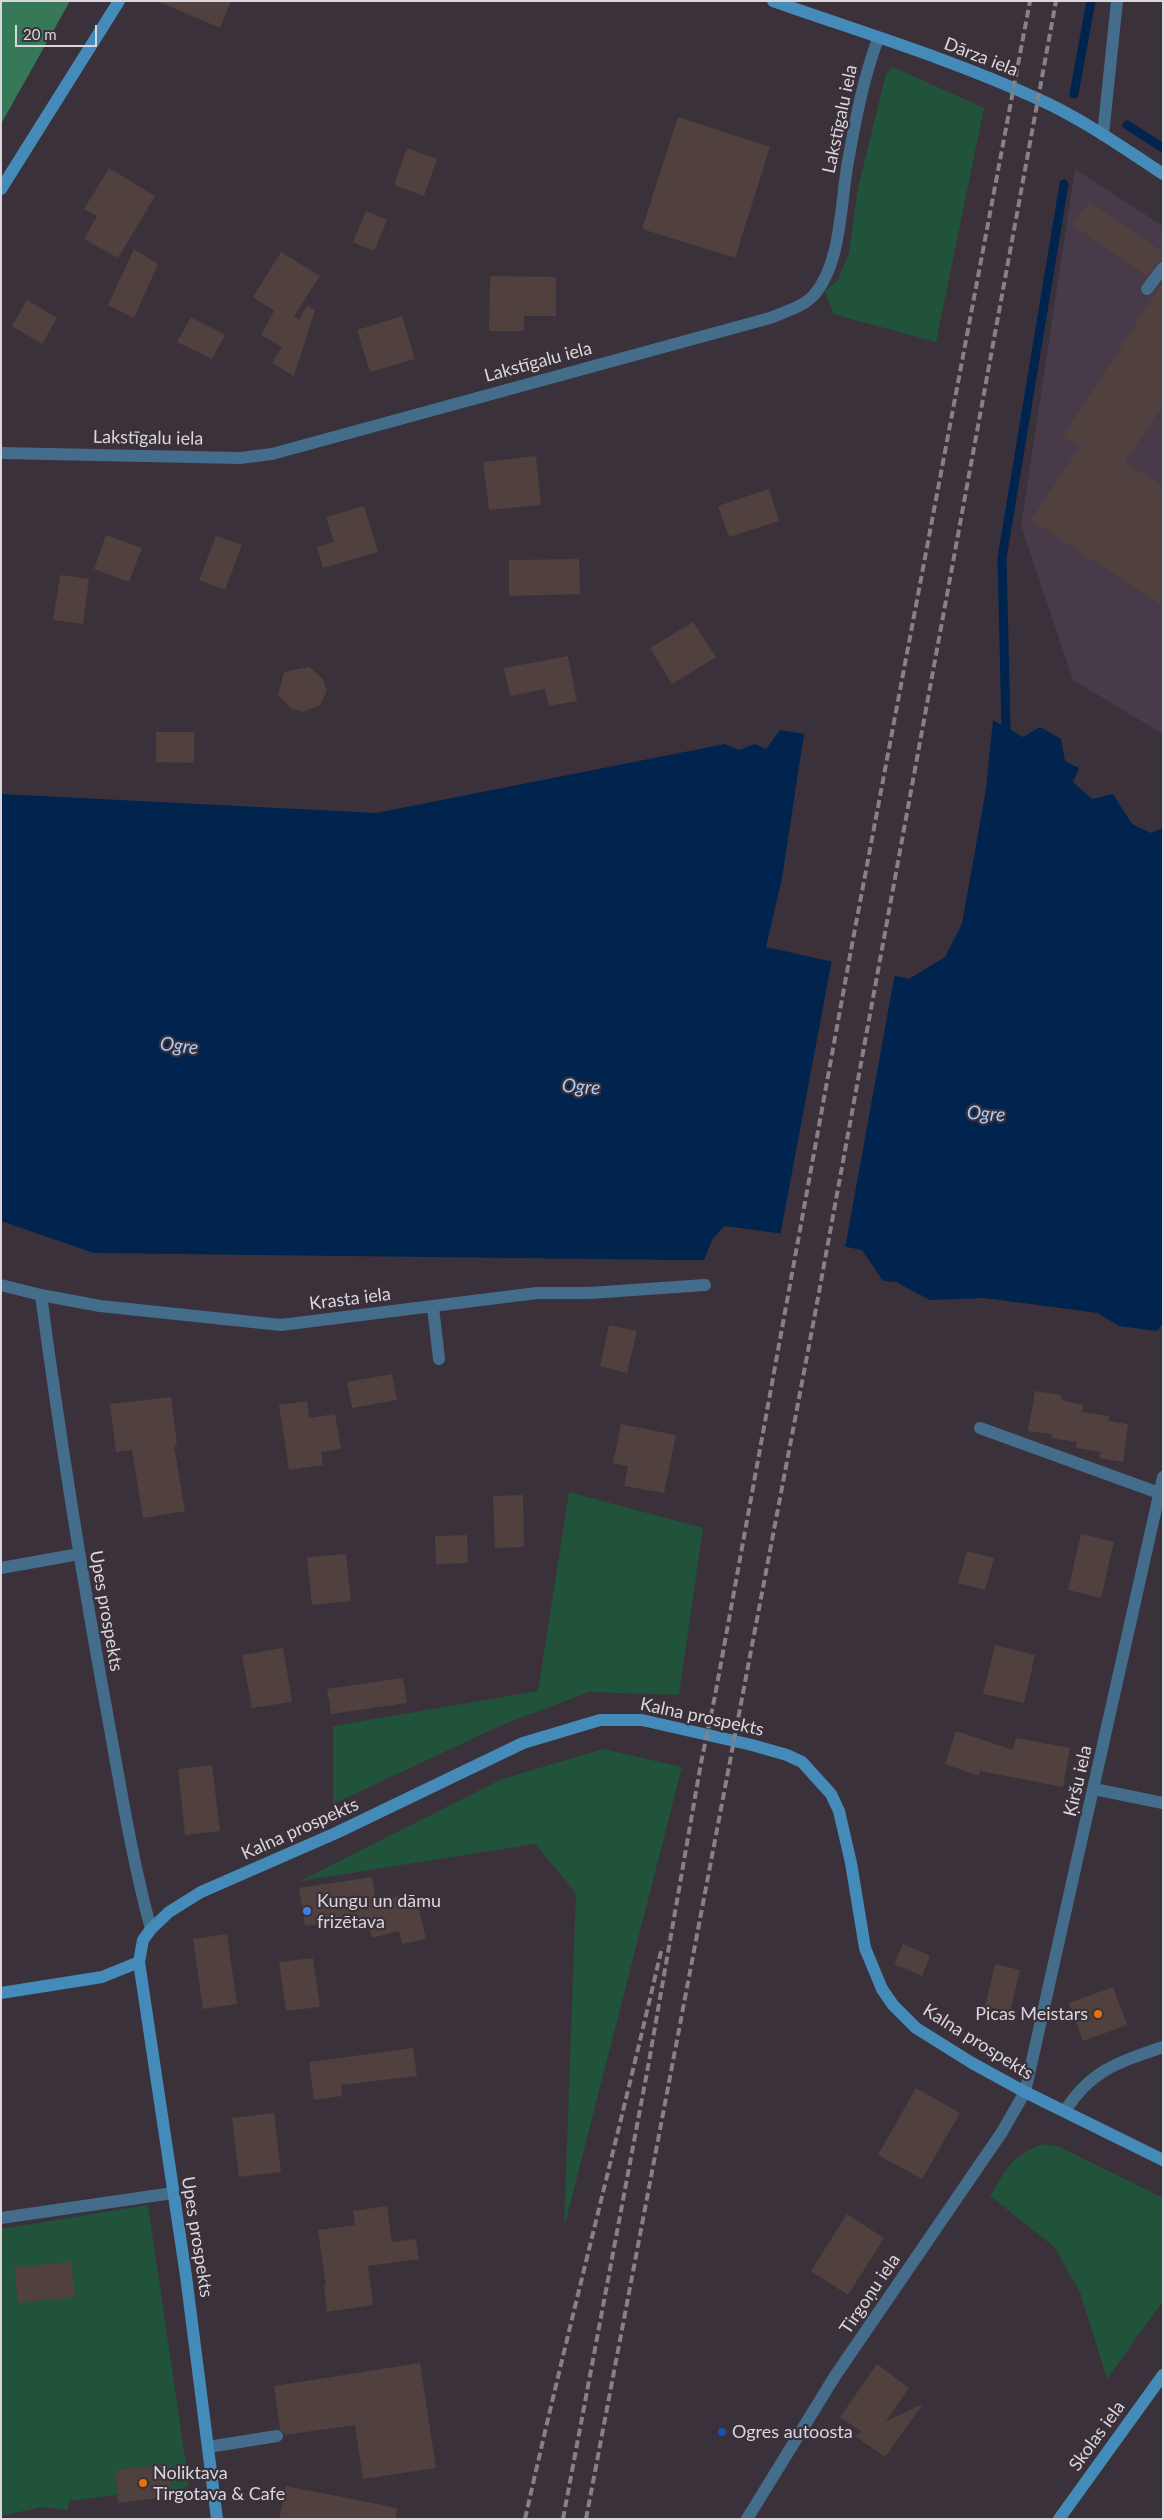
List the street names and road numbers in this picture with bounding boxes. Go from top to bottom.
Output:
street label: Dārza iela [941,33,1021,81]
street label: Lakstīgalu iela [818,63,862,175]
street label: Lakstīgalu iela [482,337,594,387]
street label: Lakstīgalu iela [93,426,203,450]
street label: Krasta iela [308,1283,392,1315]
street label: Upes prospekts [85,1549,127,1673]
street label: Kalna prospekts [638,1693,766,1741]
street label: Ķiršu iela [1059,1743,1097,1819]
street label: Kalna prospekts [238,1794,362,1864]
street label: Kalna prospekts [919,1999,1037,2085]
street label: Upes prospekts [177,2175,217,2299]
street label: Tirgoņu iela [835,2250,905,2338]
street label: Skolas iela [1064,2397,1130,2475]

